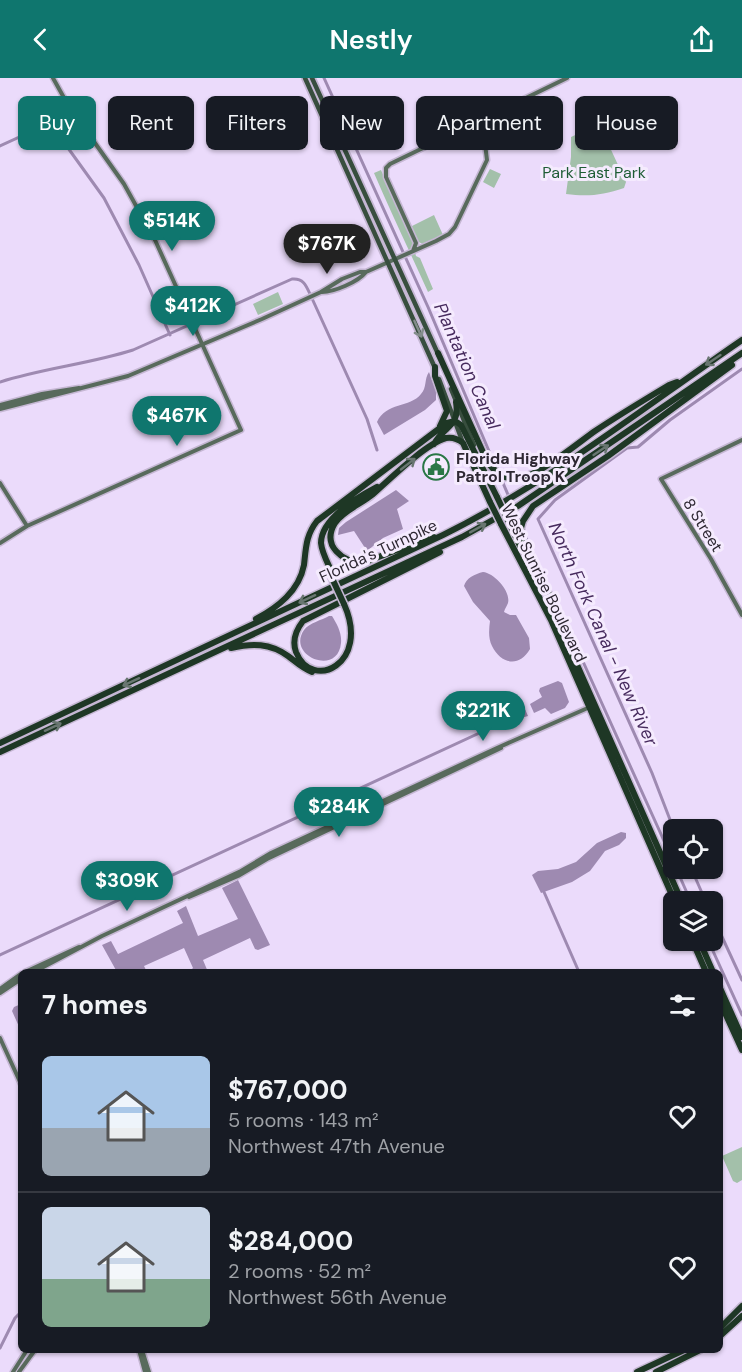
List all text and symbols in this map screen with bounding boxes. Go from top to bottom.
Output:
text: Nestly [329,22,413,57]
icon: back [24,23,57,56]
icon: share [685,23,718,56]
chip: Buy [18,96,96,150]
chip: Rent [108,96,194,150]
chip: Filters [206,96,308,150]
chip: New [320,96,404,150]
chip: Apartment [416,96,563,150]
chip: House [575,96,678,150]
park label: Park East Park [542,162,646,183]
pin: $514K [130,201,214,252]
text: $514K [143,207,201,233]
pin: $767K [285,224,369,275]
text: $767K [298,230,356,256]
pin: $412K [151,286,235,337]
text: $412K [165,292,221,318]
water label: Plantation Canal [428,299,506,434]
one-way arrow [412,319,424,337]
one-way arrow [705,354,721,366]
pin: $467K [135,396,219,447]
text: $467K [146,402,208,428]
one-way arrow [593,444,609,456]
place label: Florida Highway Patrol Troop K [456,448,580,487]
public building icon: Florida Highway Patrol Troop K [421,452,451,482]
one-way arrow [400,458,416,471]
street label: 8 Street [678,494,728,556]
street label: West Sunrise Boulevard [496,500,592,666]
street label: Florida's Turnpike [316,514,440,588]
water label: North Fork Canal - New River [543,518,664,751]
one-way arrow [469,522,486,534]
one-way arrow [299,593,317,605]
one-way arrow [122,676,140,688]
pin: $221K [441,691,525,742]
text: $221K [455,697,511,723]
one-way arrow [44,721,62,732]
pin: $284K [297,787,381,838]
text: $284K [308,793,370,819]
map controls [663,819,723,951]
button: locate [663,819,723,879]
pin: $309K [85,861,169,912]
text: $309K [95,867,159,893]
button: layers [663,891,723,951]
text: 7 homes [42,988,148,1022]
icon: filters [666,989,699,1022]
text: $767,000 [228,1073,348,1107]
icon: home [90,1080,162,1152]
icon: heart [666,1100,699,1133]
text: 5 rooms · 143 m² [228,1107,379,1133]
text: Northwest 47th Avenue [228,1133,445,1159]
text: $284,000 [228,1224,353,1258]
icon: home [90,1231,162,1303]
icon: heart [666,1251,699,1284]
text: 2 rooms · 52 m² [228,1258,371,1284]
text: Northwest 56th Avenue [228,1284,447,1310]

